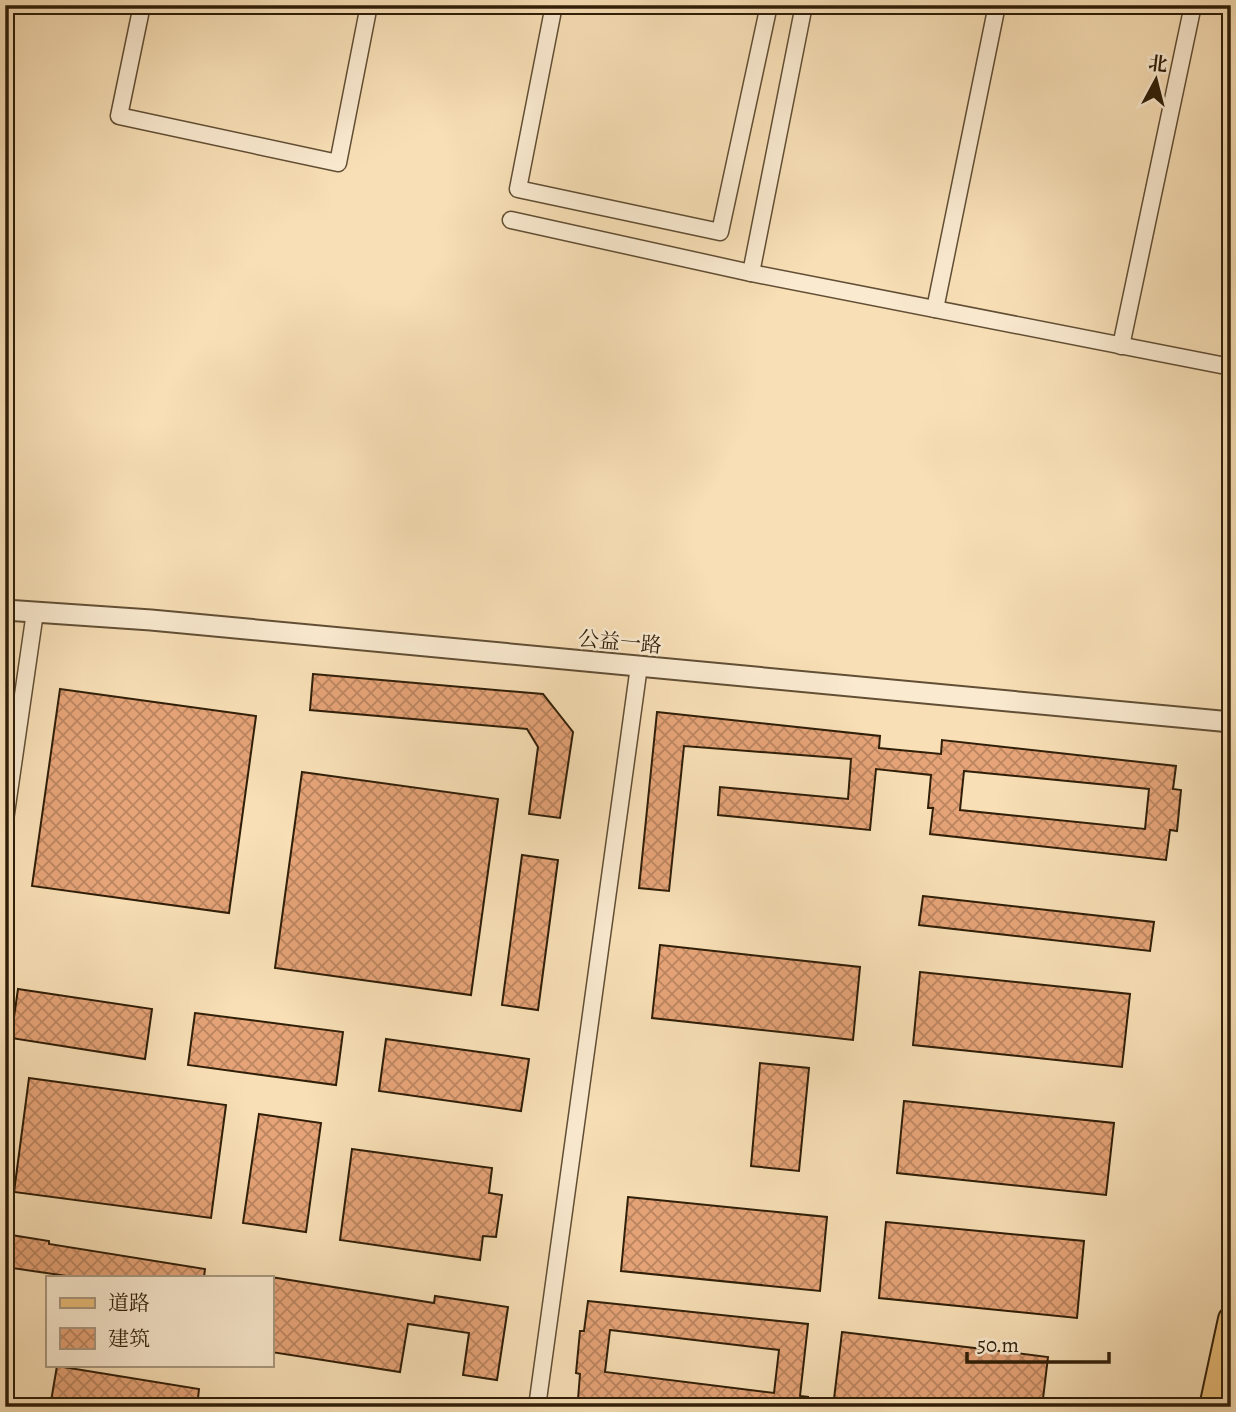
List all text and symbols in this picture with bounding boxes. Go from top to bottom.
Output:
north arrow [1120,46,1190,116]
text: 北 [1147,50,1169,78]
street label: 公益一路 [577,624,663,660]
legend [46,1276,273,1366]
text: 道路 [108,1289,150,1317]
scale bar [967,1321,1108,1365]
text: 建筑 [108,1325,150,1353]
text: 50 m [977,1331,1019,1359]

